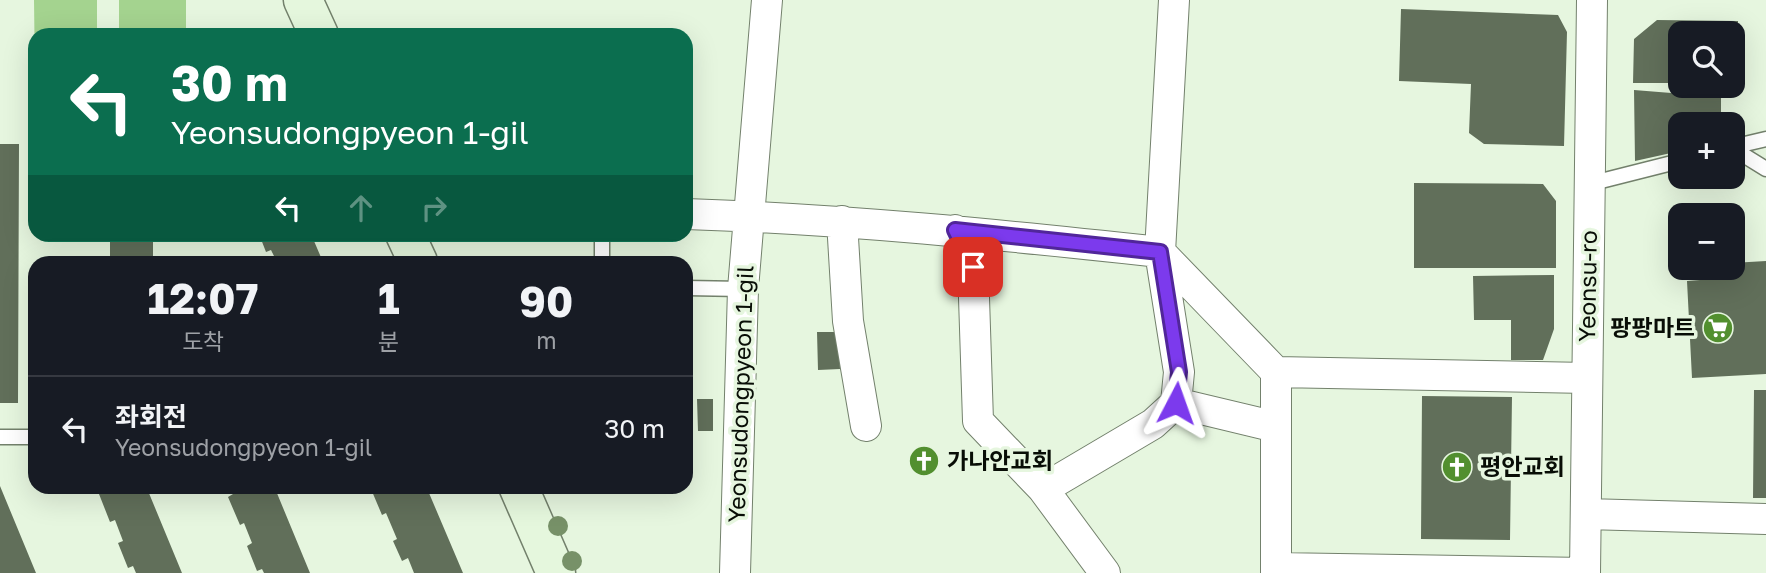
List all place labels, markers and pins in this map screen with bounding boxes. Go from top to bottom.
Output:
pin [943,237,1003,297]
supermarket icon: 팡팡마트 [1701,311,1735,345]
place label: 팡팡마트 [1610,313,1695,341]
church icon: 가나안교회 [907,444,941,478]
place label: 가나안교회 [947,446,1053,474]
church icon: 평안교회 [1440,450,1474,484]
place label: 평안교회 [1480,452,1565,480]

